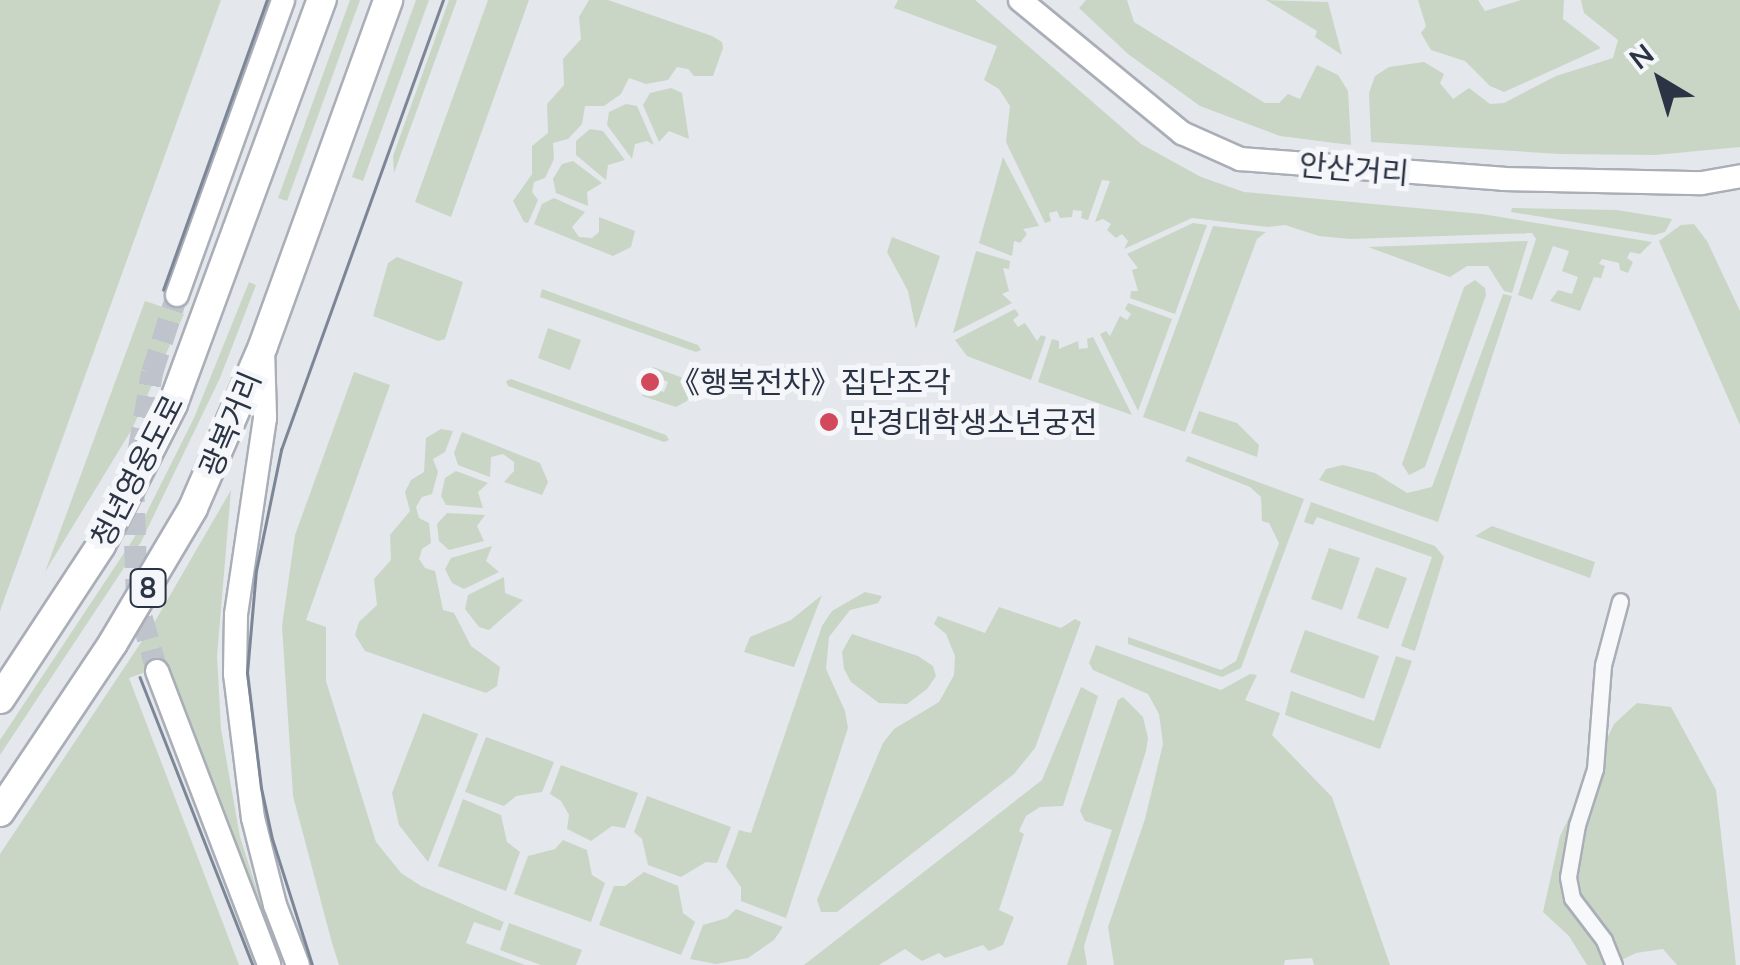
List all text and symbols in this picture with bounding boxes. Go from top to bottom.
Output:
north arrow [1610,30,1710,130]
text: N [1622,36,1660,76]
street label: 안산거리 [1297,146,1411,192]
place label: 《행복전차》집단조각 [670,364,951,400]
street label: 광복거리 [192,366,268,482]
marker: 《행복전차》집단조각 [639,371,661,393]
street label: 청년영웅도로 [83,389,191,553]
place label: 만경대학생소년궁전 [849,404,1097,440]
marker: 만경대학생소년궁전 [818,411,840,433]
road number: 8 [128,565,168,611]

